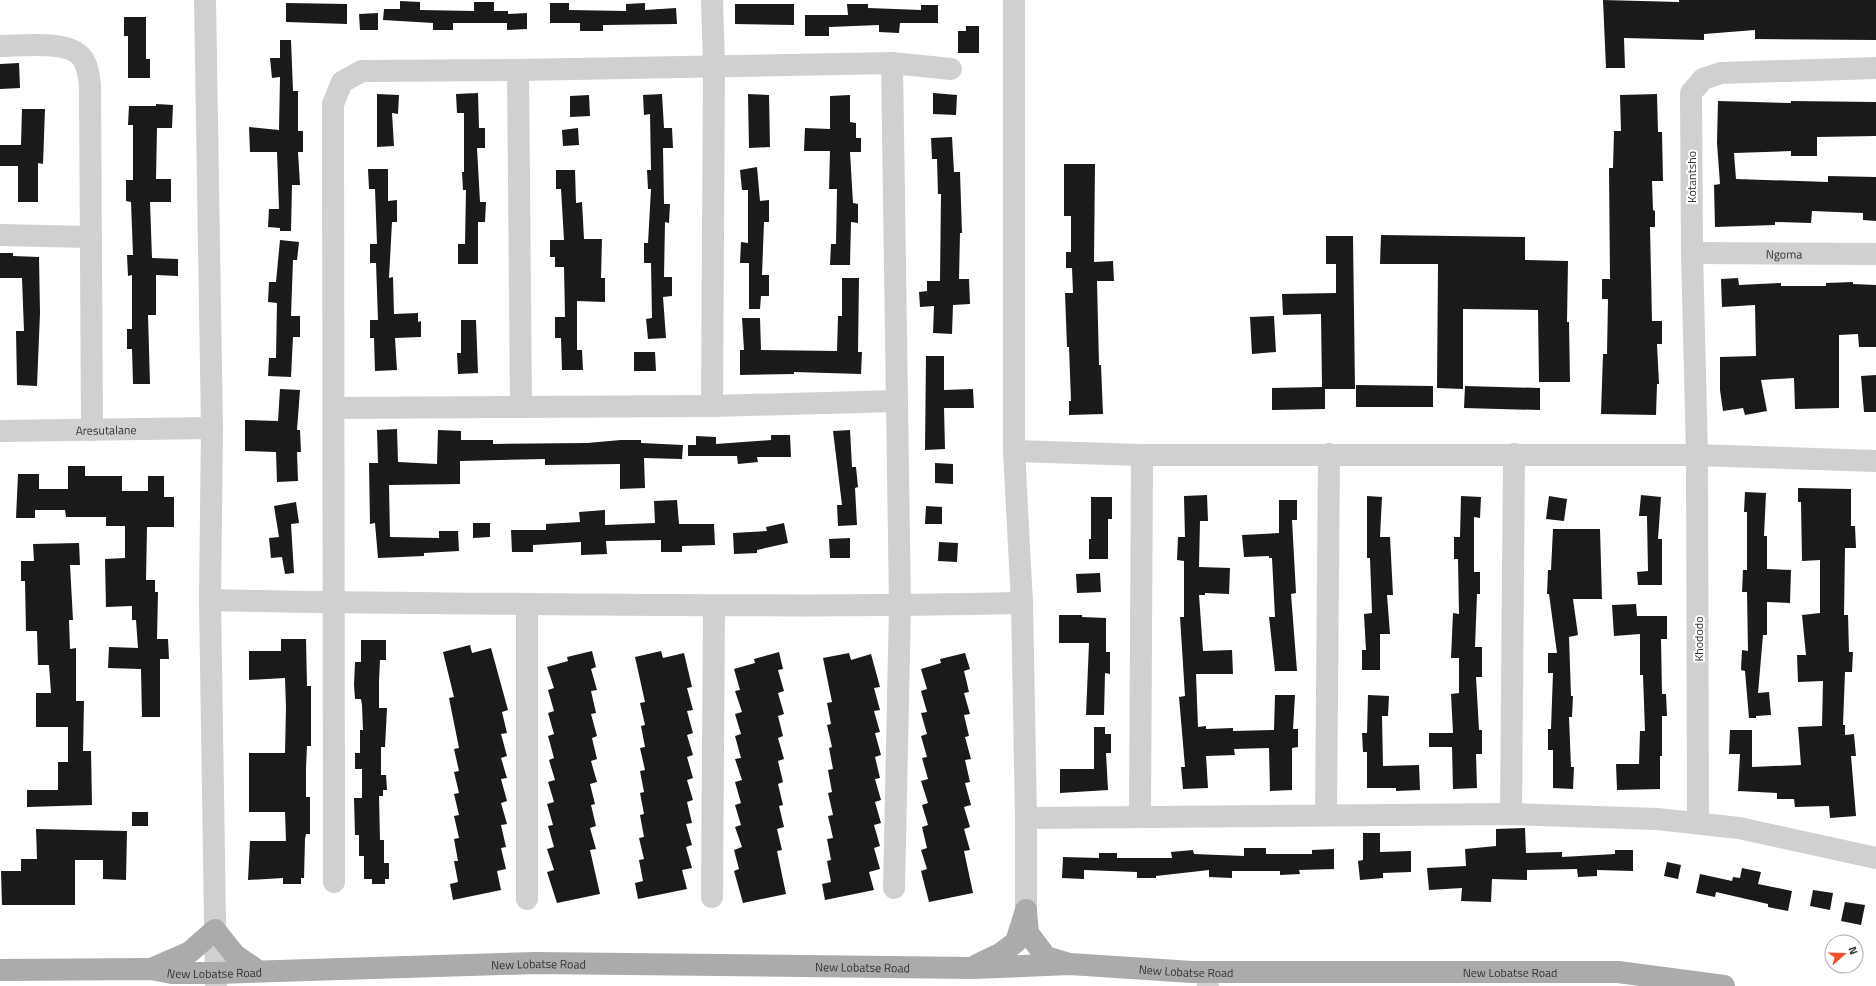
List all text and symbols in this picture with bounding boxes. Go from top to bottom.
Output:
street label: Kotantsho [1682,151,1701,203]
street label: Ngoma [1766,244,1802,263]
street label: Aresutalane [75,420,137,439]
street label: Khododo [1689,617,1708,661]
north arrow [1824,934,1864,974]
text: N [1845,944,1862,957]
street label: New Lobatse Road [491,953,586,974]
street label: New Lobatse Road [815,957,910,977]
street label: New Lobatse Road [1138,959,1233,982]
street label: New Lobatse Road [166,962,262,983]
street label: New Lobatse Road [1463,963,1557,982]

